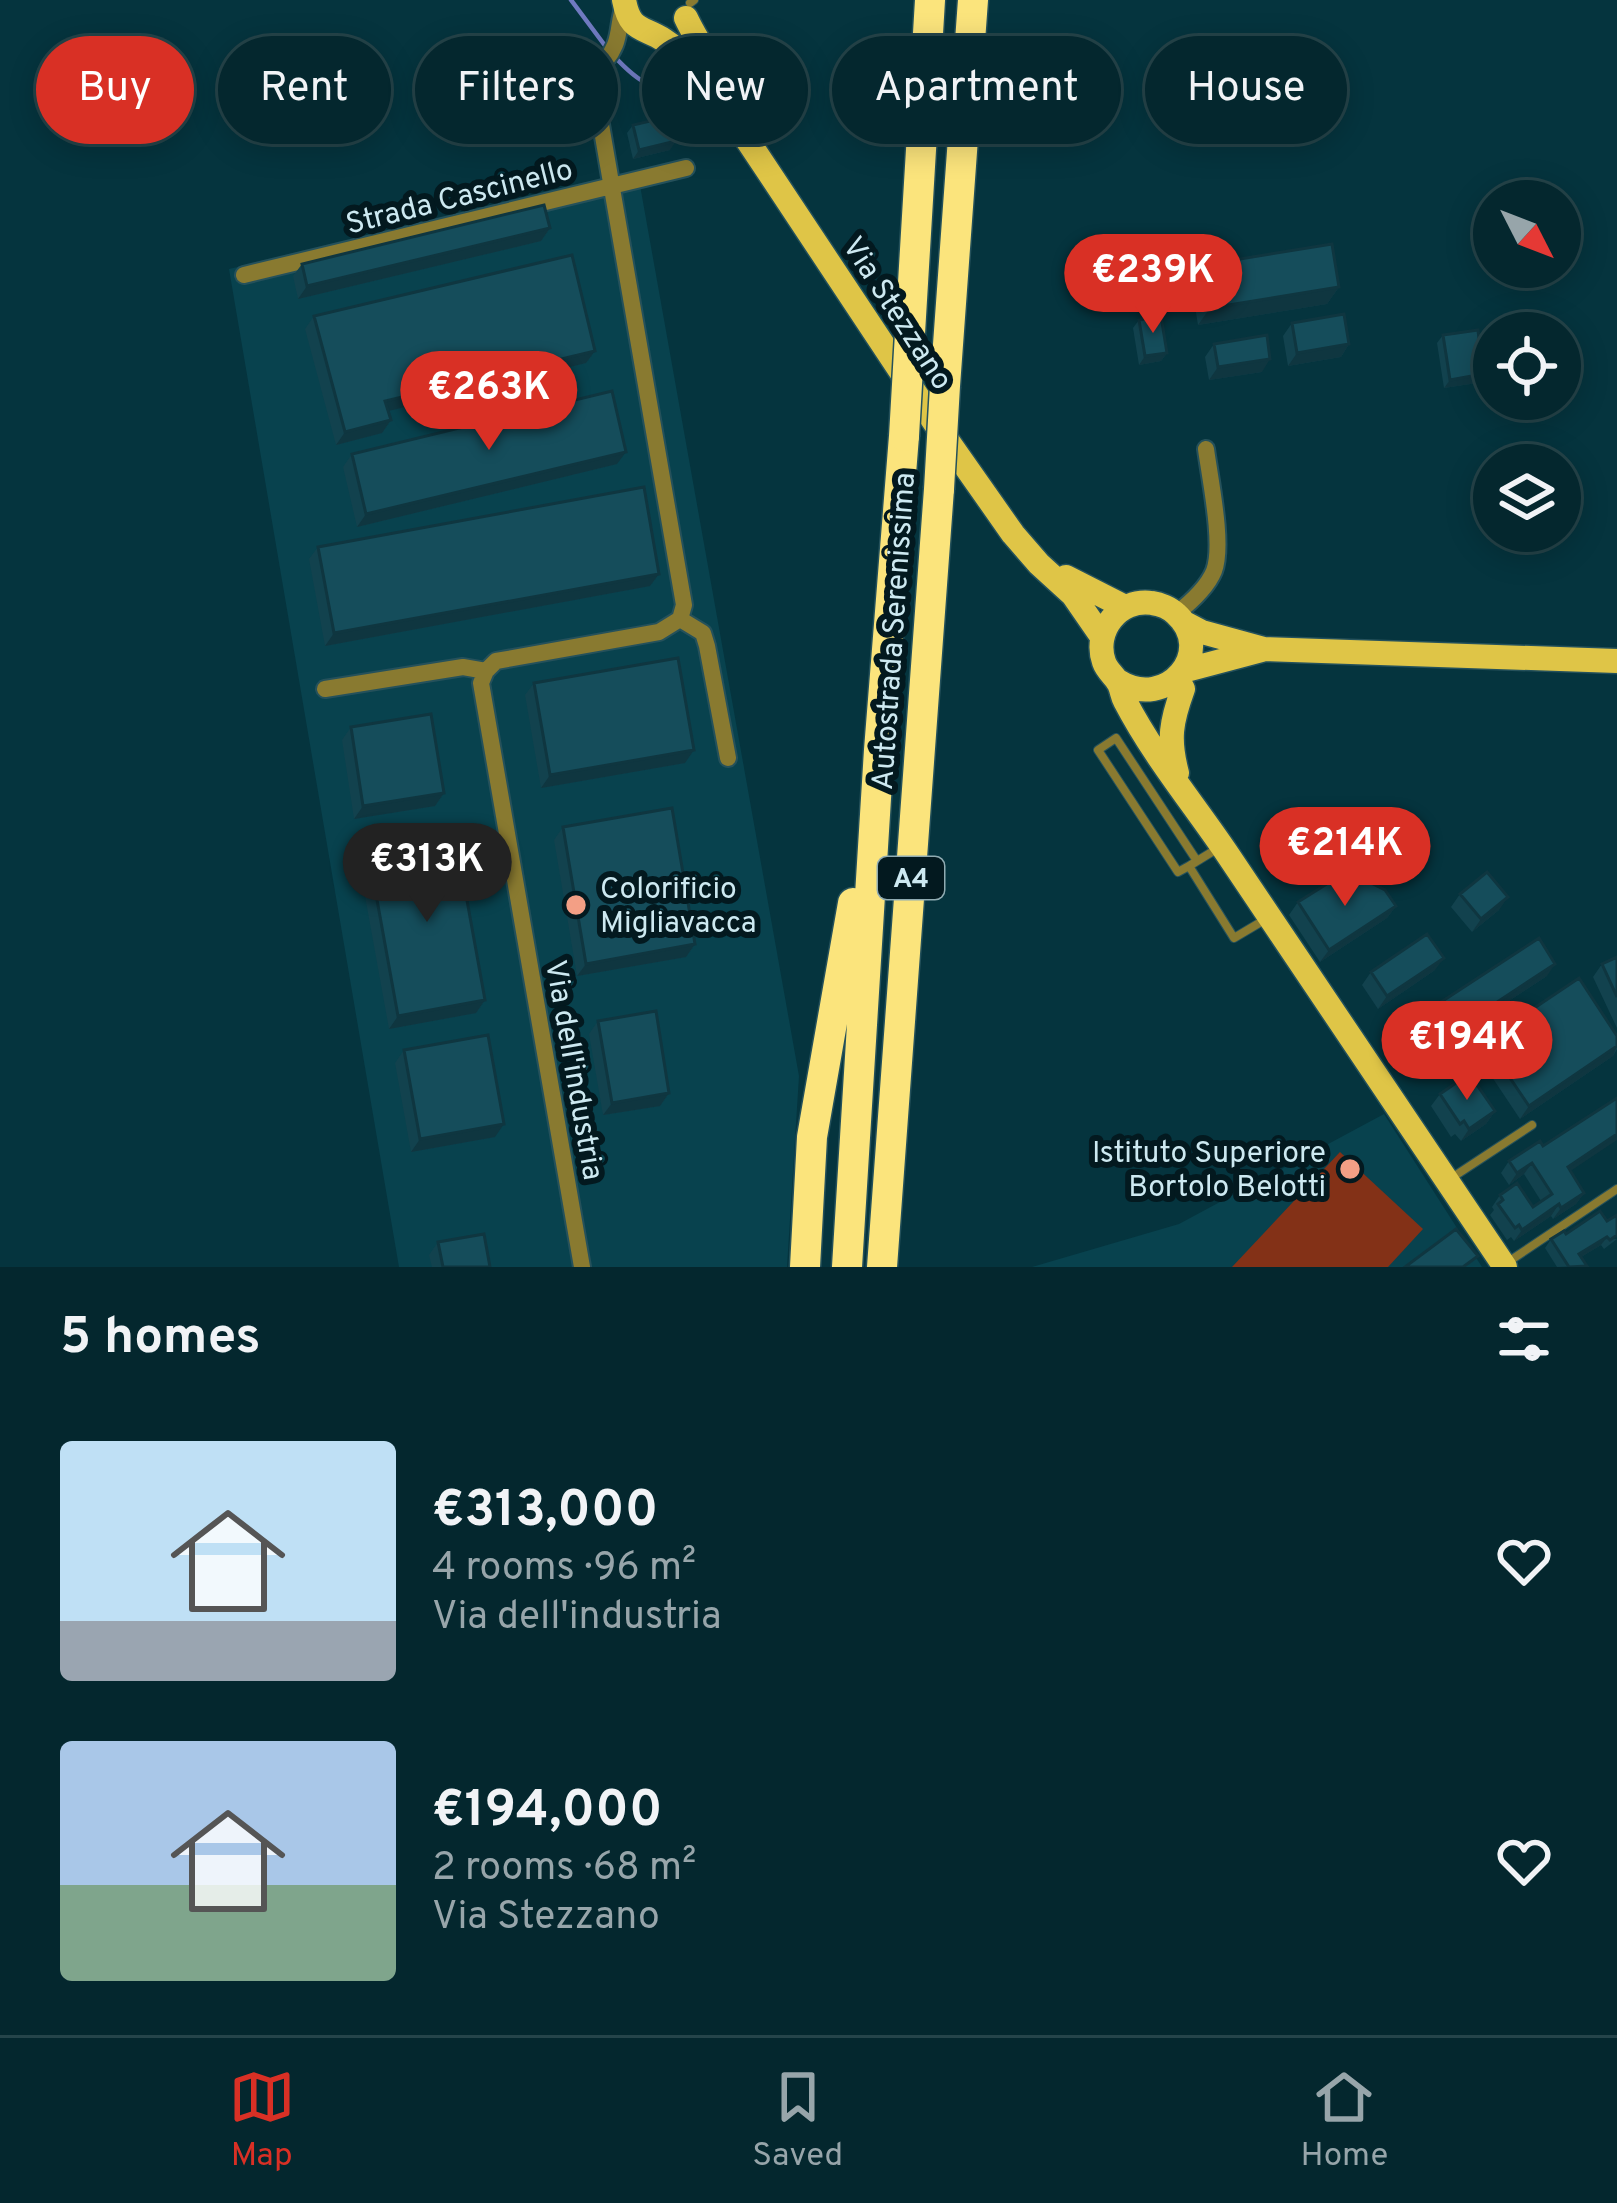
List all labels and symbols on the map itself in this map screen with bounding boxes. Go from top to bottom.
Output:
street label: Strada Cascinello [342,152,577,244]
north arrow [1473,180,1581,288]
street label: Via Stezzano [833,231,959,398]
pin: €239K [1069,234,1237,336]
pin: €263K [405,351,573,453]
street label: Autostrada Serenissima [866,471,925,791]
pin: €214K [1261,807,1429,909]
pin: €313K [343,823,511,925]
road number: A4 [878,857,944,899]
place label: Colorificio Migliavacca [600,872,757,943]
marker: Colorificio Migliavacca [563,892,589,918]
street label: Via dell'industria [535,958,610,1183]
pin: €194K [1383,1001,1551,1103]
place label: Istituto Superiore Bortolo Belotti [1092,1136,1326,1207]
marker: Istituto Superiore Bortolo Belotti [1337,1156,1363,1182]

